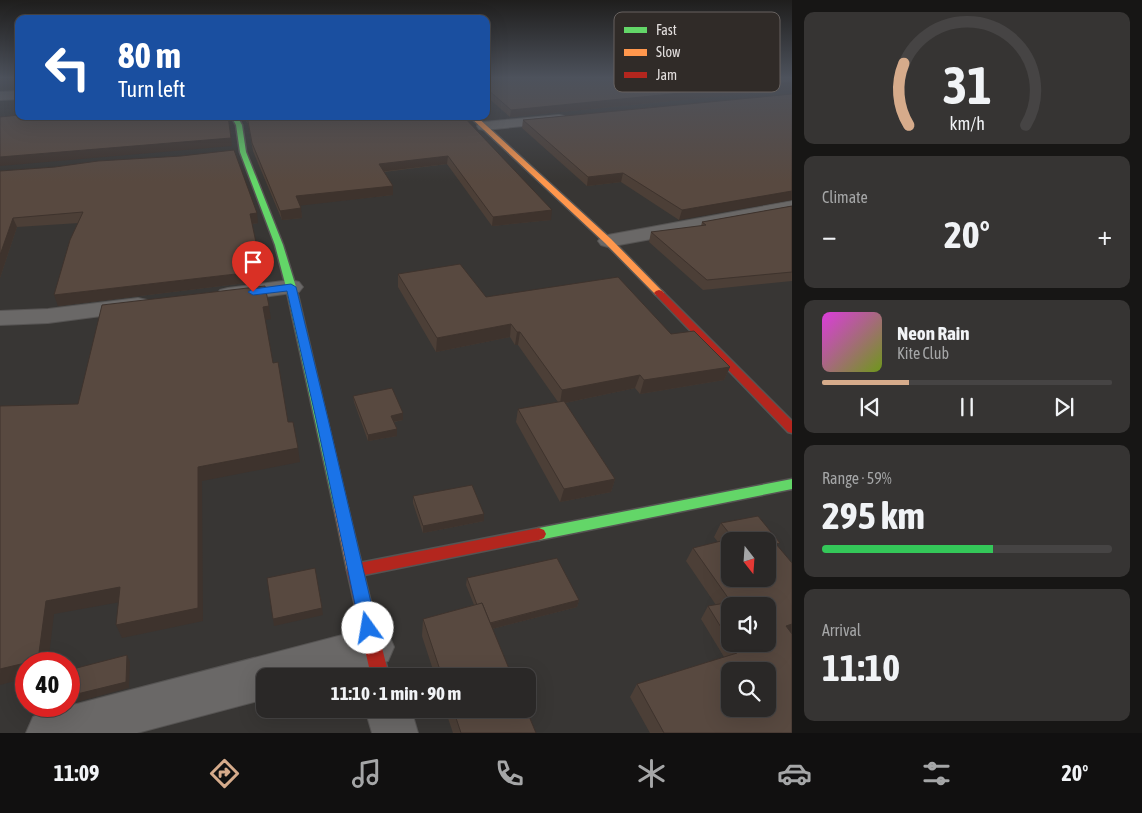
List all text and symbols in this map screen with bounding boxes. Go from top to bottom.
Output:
legend [614,12,780,92]
text: Fast [656,22,677,38]
icon: left [35,35,100,100]
text: 80 m [118,35,181,75]
text: Slow [656,44,681,60]
text: 31 [943,55,991,115]
text: Jam [656,67,677,83]
text: Turn left [118,76,185,102]
text: km/h [949,113,985,134]
text: Climate [822,188,868,206]
text: 20° [944,213,990,256]
text: − [822,219,837,251]
text: + [1097,219,1112,251]
pin [232,241,274,292]
icon: arrive [239,248,267,276]
text: Neon Rain [897,322,969,344]
text: Kite Club [897,344,949,362]
icon: previous [856,393,884,421]
icon: pause [953,393,981,421]
icon: next [1050,393,1078,421]
text: Range · 59% [822,469,892,487]
text: 295 km [822,494,925,537]
north arrow [721,532,776,588]
map controls [721,532,776,717]
button: sound [721,597,776,652]
position arrow [341,601,393,653]
text: Arrival [822,621,861,639]
text: 11:10 [822,646,900,689]
speed limit sign: 40 [15,652,80,717]
button: search [721,662,776,717]
text: 11:10 · 1 min · 90 m [331,682,461,704]
icon: directions [207,756,242,791]
icon: music [349,756,384,791]
icon: phone [492,756,527,791]
icon: climate [634,756,669,791]
icon: car [777,756,812,791]
icon: filters [919,756,954,791]
text: 11:09 [54,760,99,786]
text: 20° [1062,760,1088,786]

